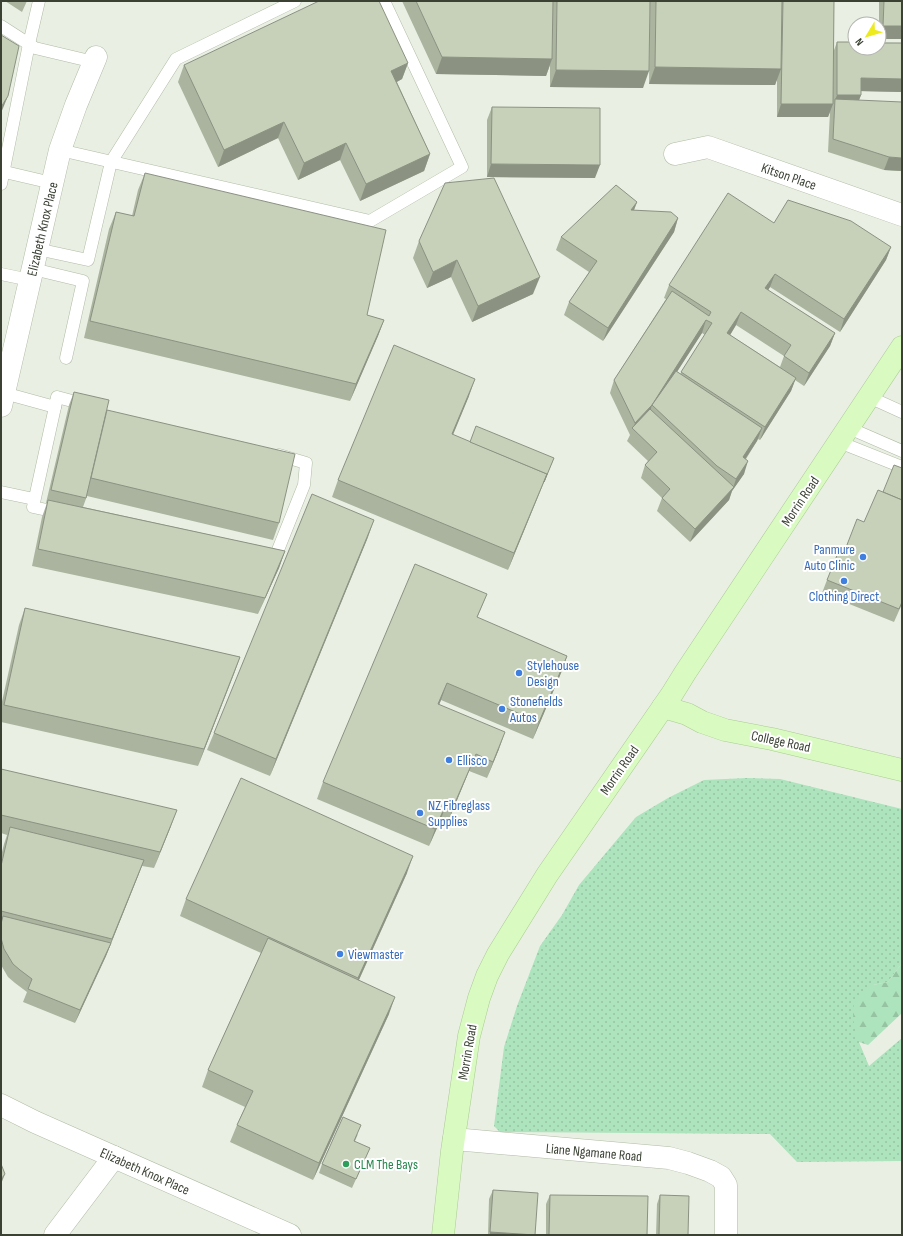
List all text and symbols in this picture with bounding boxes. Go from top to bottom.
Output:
north arrow [847,16,887,56]
text: N [853,35,866,48]
street label: Kitson Place [759,159,819,194]
street label: Elizabeth Knox Place [23,180,62,278]
street label: Morrin Road [778,473,823,529]
place label: Panmure Auto Clinic [803,541,855,574]
marker: Panmure Auto Clinic [858,552,868,562]
marker: Clothing Direct [839,576,849,586]
place label: Clothing Direct [809,588,879,605]
place label: Stylehouse Design [527,657,579,690]
marker: Stylehouse Design [514,668,524,678]
place label: Stonefields Autos [509,693,563,726]
marker: Stonefields Autos [497,704,507,714]
street label: College Road [750,727,812,756]
street label: Morrin Road [596,742,643,798]
place label: Ellisco [457,752,487,769]
marker: Ellisco [444,755,454,765]
place label: NZ Fibreglass Supplies [428,797,490,830]
marker: NZ Fibreglass Supplies [415,808,425,818]
place label: Viewmaster [348,946,404,963]
marker: Viewmaster [335,949,345,959]
street label: Morrin Road [454,1023,481,1081]
street label: Liane Ngamane Road [545,1140,643,1165]
street label: Elizabeth Knox Place [97,1144,192,1199]
place label: CLM The Bays [354,1156,418,1173]
marker: CLM The Bays [341,1159,351,1169]

